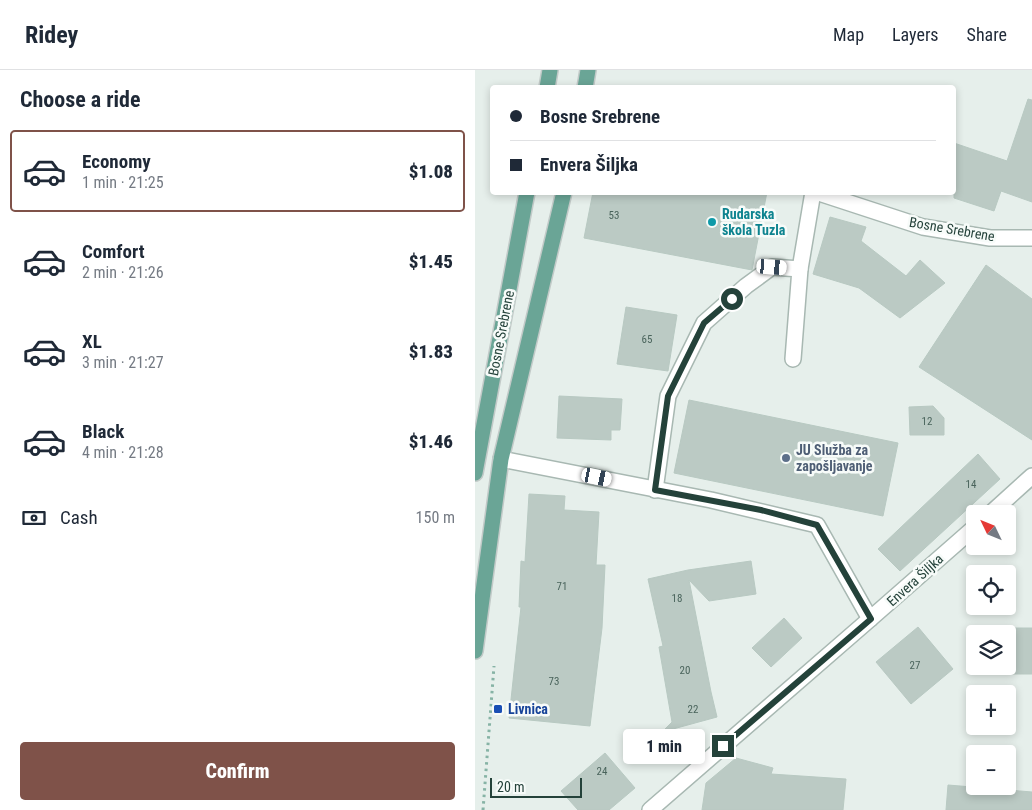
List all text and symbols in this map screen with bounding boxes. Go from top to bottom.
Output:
text: Ridey [25,21,78,49]
text: Map [833,24,864,45]
text: Layers [892,24,939,45]
text: Share [967,24,1007,45]
text: Choose a ride [20,87,141,112]
text: Bosne Srebrene [540,105,660,128]
icon: car [22,149,67,194]
text: Economy [82,150,151,173]
text: Envera Šiljka [540,153,638,176]
text: $1.08 [409,160,453,183]
text: 1 min · 21:25 [82,173,164,192]
place label: Rudarska škola Tuzla [722,206,786,238]
house number: 53 [609,209,619,222]
street label: Bosne Srebrene [908,214,996,244]
marker: Rudarska škola Tuzla [706,216,718,228]
icon: car [22,239,67,284]
text: Comfort [82,240,145,263]
text: $1.45 [409,250,453,273]
car [756,258,787,276]
text: 2 min · 21:26 [82,263,164,282]
route start [721,288,743,310]
street label: Bosne Srebrene [485,289,517,377]
icon: car [22,329,67,374]
text: XL [82,330,102,353]
house number: 65 [642,333,652,346]
text: $1.83 [409,340,453,363]
text: 3 min · 21:27 [82,353,164,372]
house number: 12 [922,415,932,428]
icon: car [22,419,67,464]
text: Black [82,420,124,443]
text: $1.46 [409,430,453,453]
place label: JU Služba za zapošljavanje [796,442,873,474]
text: 4 min · 21:28 [82,443,164,462]
marker: JU Služba za zapošljavanje [780,452,792,464]
car [580,467,613,487]
house number: 14 [966,478,977,491]
icon: cash [20,504,48,532]
north arrow [966,505,1016,555]
map controls [966,505,1016,795]
text: Cash [60,506,98,529]
text: 150 m [416,508,455,527]
street label: Envera Šiljka [883,550,946,609]
button: locate [966,565,1016,615]
house number: 71 [557,580,567,593]
house number: 18 [672,592,682,605]
button: layers [966,625,1016,675]
house number: 27 [910,659,920,672]
house number: 20 [680,664,690,677]
house number: 73 [549,675,559,688]
button: + [966,685,1016,735]
place label: Livnica [508,701,548,717]
marker: Livnica [492,703,504,715]
house number: 22 [688,703,698,716]
callout: 1 min [623,728,705,764]
route end [712,735,734,757]
text: 1 min [646,737,682,756]
button: Confirm [20,742,455,800]
button: − [966,745,1016,795]
house number: 24 [597,765,608,778]
scale bar [490,775,583,798]
text: 20 m [497,779,525,795]

